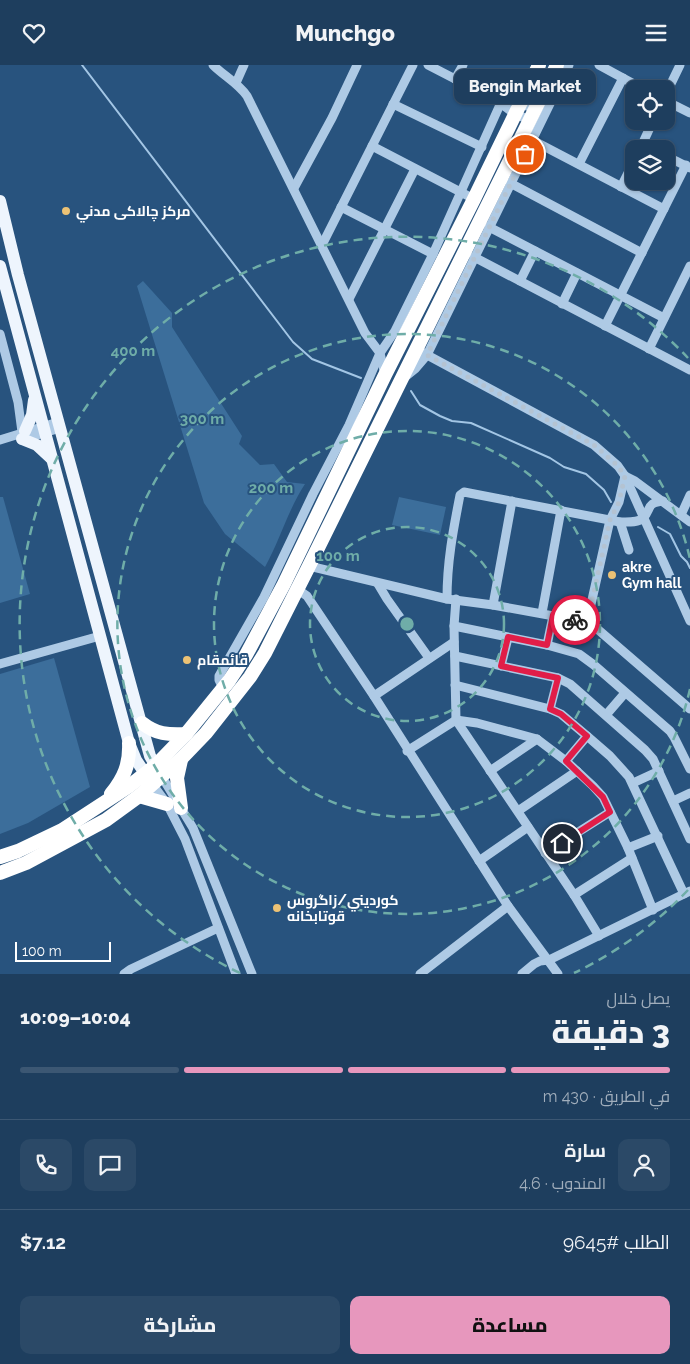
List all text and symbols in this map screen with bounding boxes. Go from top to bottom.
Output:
icon: heart [20,19,48,47]
icon: menu [642,19,670,47]
text: Munchgo [295,20,395,46]
callout: Bengin Market [454,69,596,104]
text: Bengin Market [469,77,581,96]
map controls [625,80,675,190]
button: locate [625,80,675,130]
pin [504,133,546,175]
icon: bag [511,140,539,168]
button: layers [625,140,675,190]
place label: مركز چالاکى مدني [76,203,191,223]
marker: مركز چالاکى مدني [60,205,72,217]
text: 400 m [111,342,155,360]
text: 300 m [180,410,224,428]
text: 200 m [249,479,293,497]
text: 100 m [316,547,360,565]
place label: akre Gym hall [622,559,682,591]
marker: akre Gym hall [606,569,618,581]
courier [550,595,600,645]
icon: bike [561,606,589,634]
centre of rings [398,615,416,633]
place label: قائمقام [197,652,248,670]
marker: قائمقام [181,654,193,666]
pin [541,822,583,864]
icon: home [548,829,576,857]
place label: كورديني/زاگروس قوتابخانه‌ [287,892,399,925]
marker: كورديني/زاگروس قوتابخانه‌ [271,902,283,914]
scale bar [15,939,111,962]
text: 100 m [22,943,62,959]
text: يصل خلال [607,989,670,1008]
text: 10:04–10:09 [20,1006,131,1028]
text: 3 دقيقة [551,1013,670,1050]
text: في الطريق · 430 m [543,1087,670,1106]
button: phone [20,1139,72,1191]
button: chat [84,1139,136,1191]
text: سارة [564,1139,606,1161]
button: person [618,1139,670,1191]
text: المندوب · 4.6 [519,1174,606,1193]
text: $7.12 [20,1231,66,1253]
text: الطلب #9645 [563,1231,670,1253]
button: مشاركة [20,1296,340,1354]
button: مساعدة [350,1296,670,1354]

